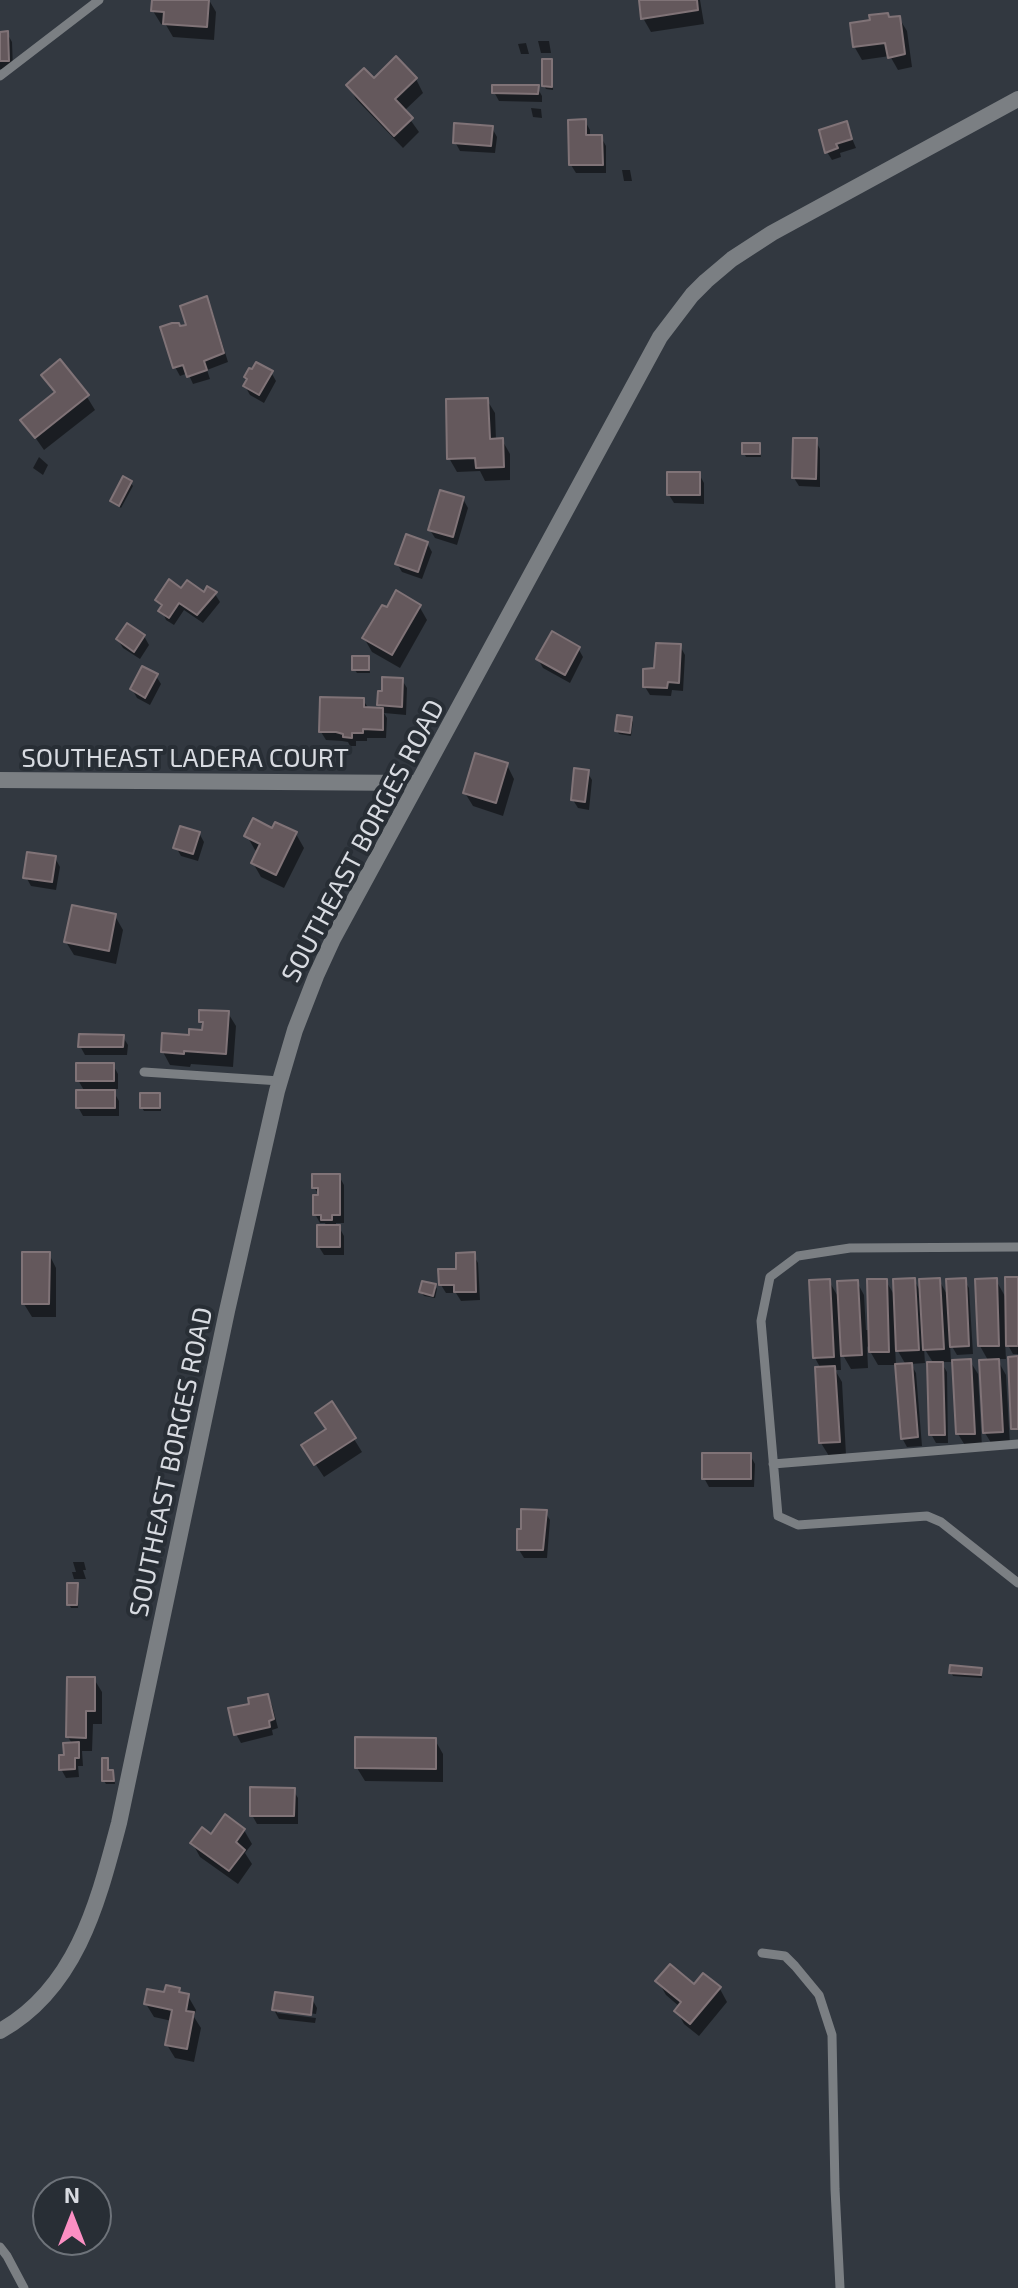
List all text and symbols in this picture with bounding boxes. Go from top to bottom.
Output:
street label: SOUTHEAST BORGES ROAD [275,694,451,988]
street label: SOUTHEAST LADERA COURT [21,742,349,774]
street label: SOUTHEAST BORGES ROAD [123,1304,219,1620]
north arrow [32,2176,112,2256]
text: N [64,2181,80,2207]

